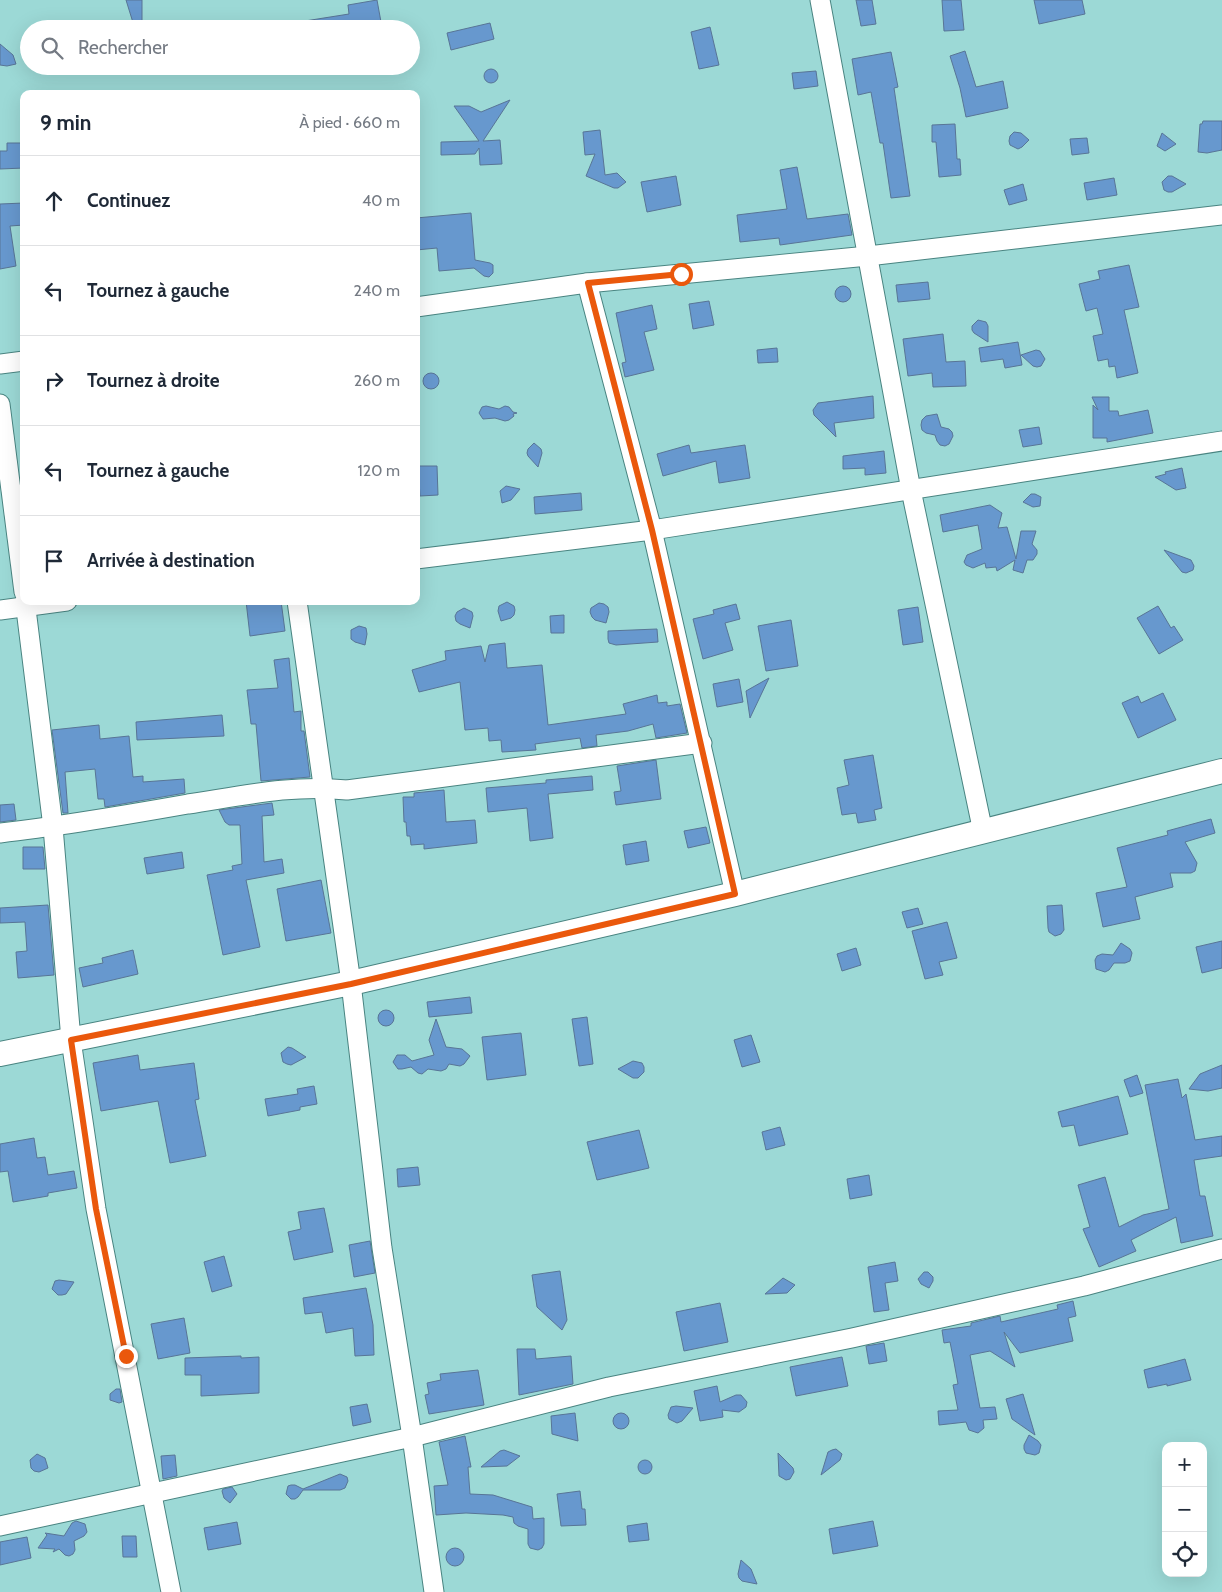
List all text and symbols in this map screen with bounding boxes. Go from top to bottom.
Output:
search box [20,20,420,75]
icon: search [38,34,66,62]
text: Rechercher [78,36,168,59]
text: 9 min [40,110,91,135]
text: À pied · 660 m [299,113,400,132]
icon: ahead [40,187,68,215]
text: Continuez [87,189,170,212]
text: 40 m [362,191,400,210]
route start [670,263,693,286]
icon: left [40,277,68,305]
text: Tournez à gauche [87,279,229,302]
text: 240 m [354,281,400,300]
icon: right [40,367,68,395]
text: Tournez à droite [87,369,220,392]
text: 260 m [354,371,400,390]
icon: left [40,457,68,485]
text: Tournez à gauche [87,459,229,482]
text: 120 m [358,461,400,480]
icon: arrive [40,547,68,575]
text: Arrivée à destination [87,549,255,572]
route end [115,1345,138,1368]
map controls [1162,1442,1207,1577]
button: + [1162,1442,1207,1487]
button: − [1162,1487,1207,1532]
button: locate [1162,1532,1207,1577]

